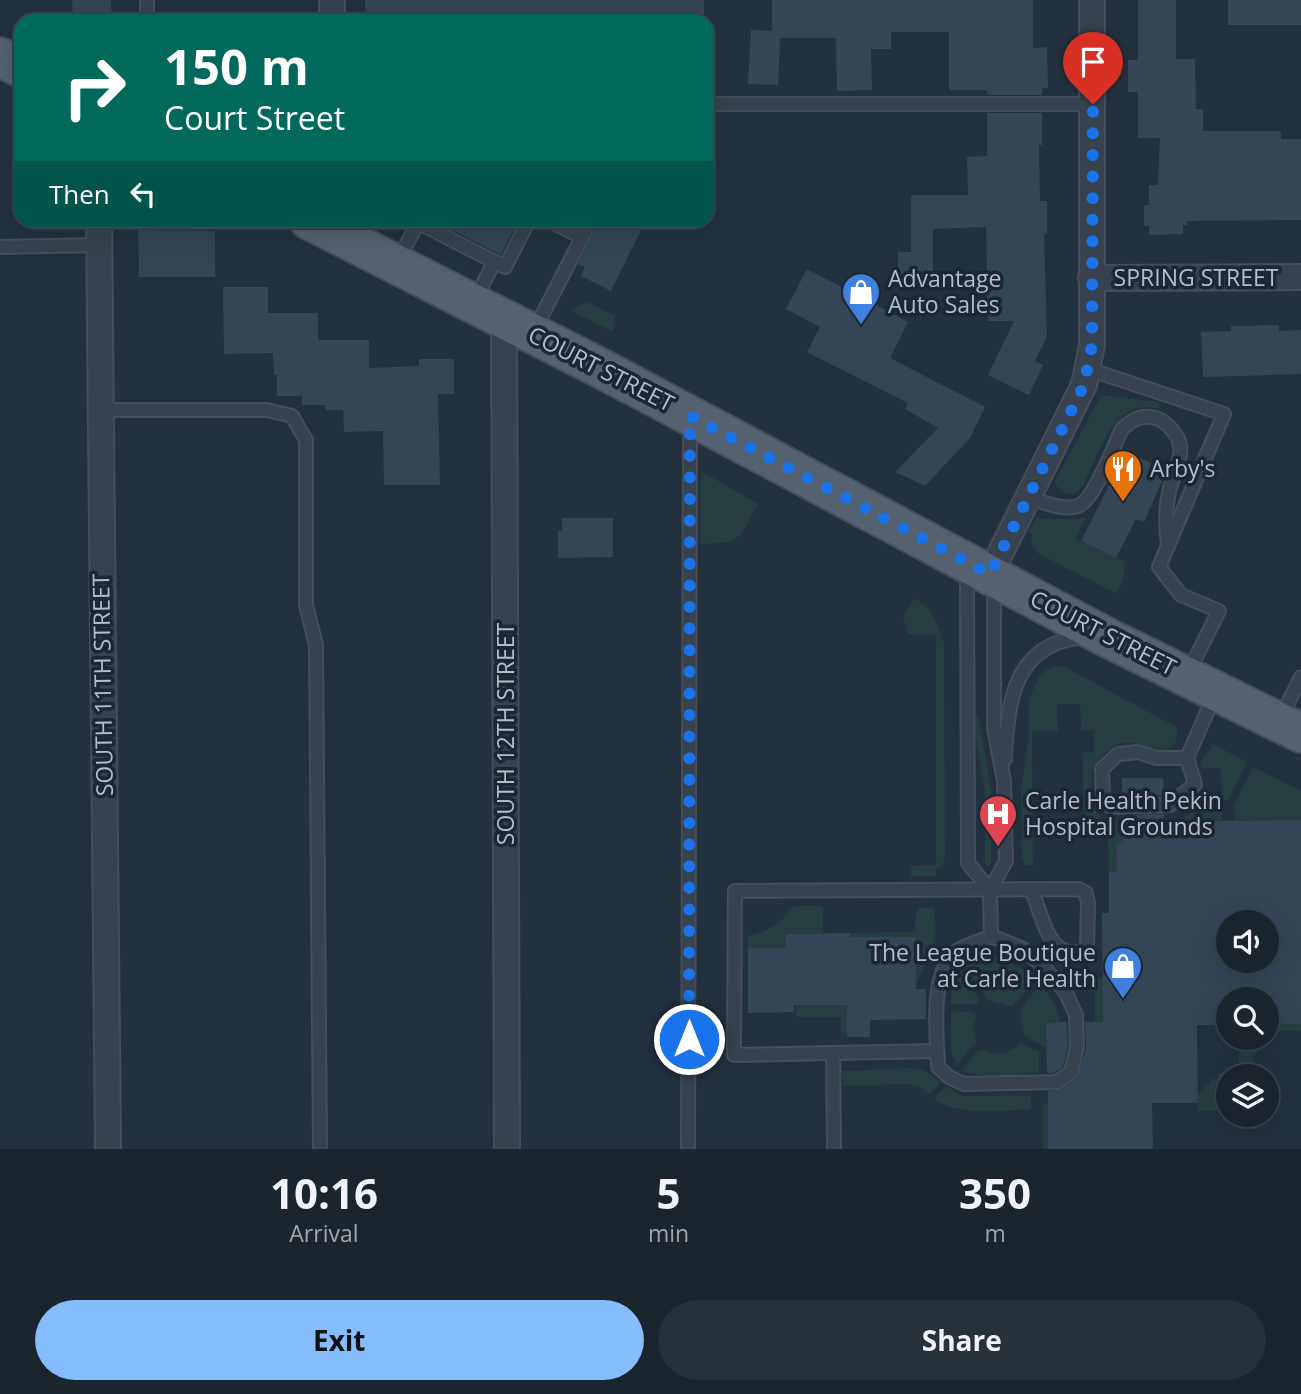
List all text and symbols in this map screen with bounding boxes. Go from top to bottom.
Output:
pin [1063,32,1123,104]
text: 150 m [164,33,309,99]
icon: right [49,42,140,133]
icon: arrive [1074,43,1112,81]
text: Court Street [164,96,345,139]
icon: left [124,175,162,213]
text: Then [49,176,110,212]
street label: SPRING STREET [1114,261,1279,293]
place label: Advantage Auto Sales [888,262,1001,320]
shop icon: Advantage Auto Sales [840,271,882,326]
street label: COURT STREET [523,318,680,419]
restaurant icon: Arby's [1102,448,1144,503]
place label: Arby's [1150,452,1216,484]
street label: SOUTH 11TH STREET [84,573,120,797]
street label: COURT STREET [1025,582,1182,683]
street label: SOUTH 12TH STREET [489,622,521,845]
place label: Carle Health Pekin Hospital Grounds [1025,784,1222,842]
hospital icon: Carle Health Pekin Hospital Grounds [977,793,1019,848]
map controls [1216,910,1279,1127]
button: sound [1216,910,1279,973]
place label: The League Boutique at Carle Health [869,936,1096,994]
shop icon: The League Boutique at Carle Health [1102,945,1144,1000]
button: search [1216,987,1279,1050]
position arrow [652,1002,726,1076]
button: layers [1216,1064,1279,1127]
text: 10:16 [270,1164,378,1221]
text: 5 [656,1164,681,1221]
text: 350 [959,1164,1031,1221]
text: Arrival [289,1217,359,1249]
text: min [648,1217,689,1249]
text: m [984,1217,1006,1249]
button: Exit [35,1300,644,1380]
button: Share [658,1300,1266,1380]

